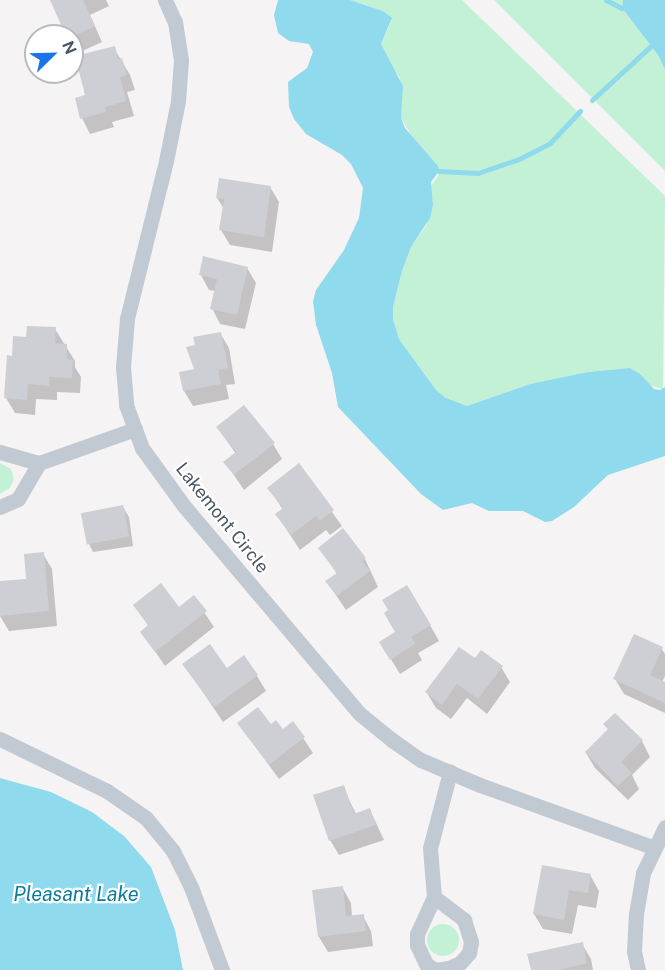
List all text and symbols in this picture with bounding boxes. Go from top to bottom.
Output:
north arrow [24,24,84,84]
text: N [58,38,80,57]
street label: Lakemont Circle [171,458,273,578]
water label: Pleasant Lake [13,882,139,906]

